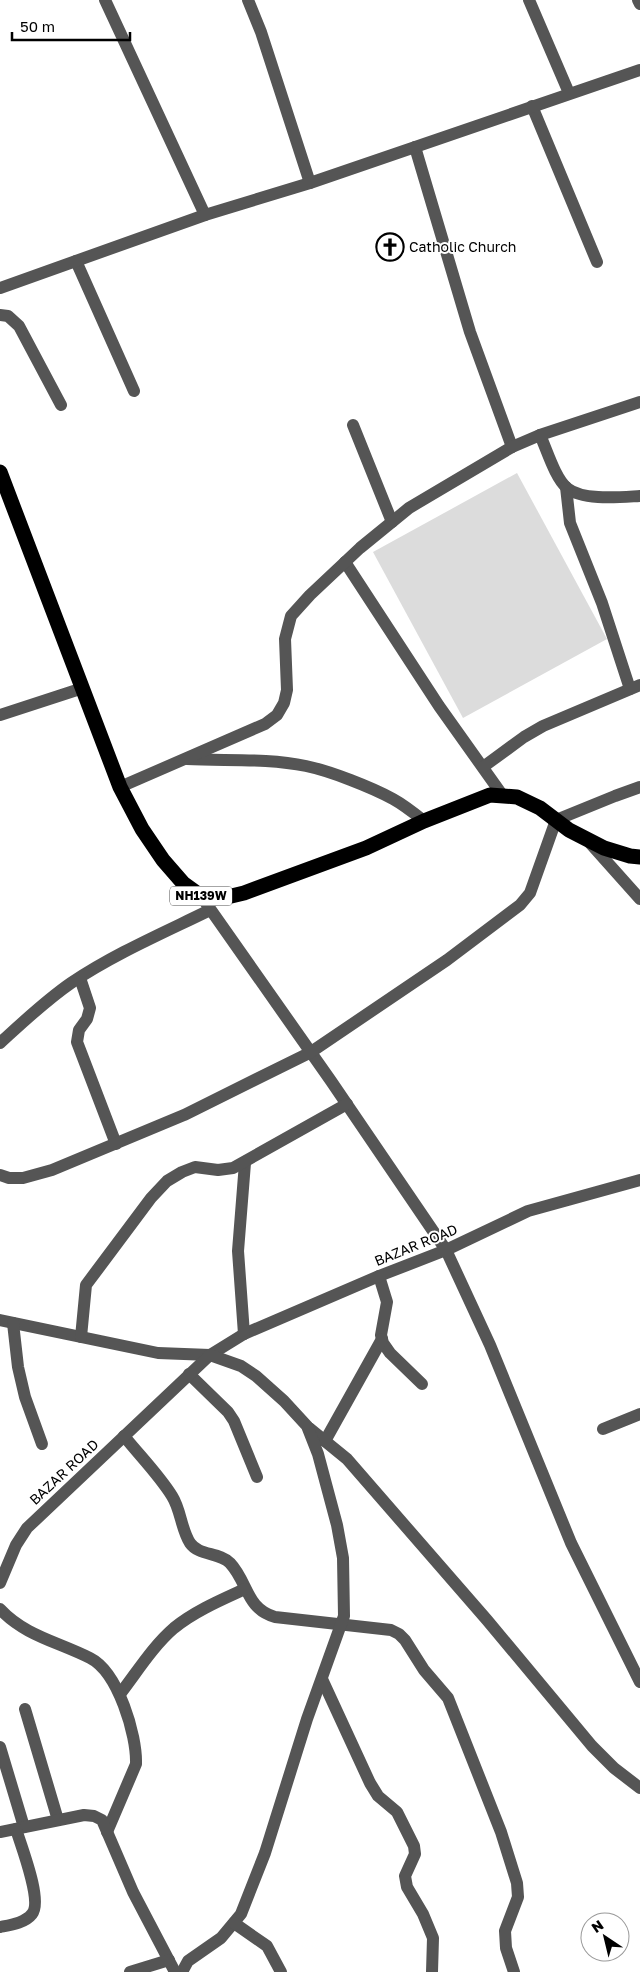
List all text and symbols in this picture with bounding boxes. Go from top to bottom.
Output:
scale bar [12,10,130,42]
text: 50 m [20,17,55,35]
church icon: Catholic Church [375,232,405,262]
place label: Catholic Church [409,238,516,255]
road number: NH139W [170,886,232,906]
street label: BAZAR ROAD [372,1220,460,1269]
street label: BAZAR ROAD [26,1435,102,1508]
north arrow [580,1912,630,1962]
text: N [588,1916,606,1936]

